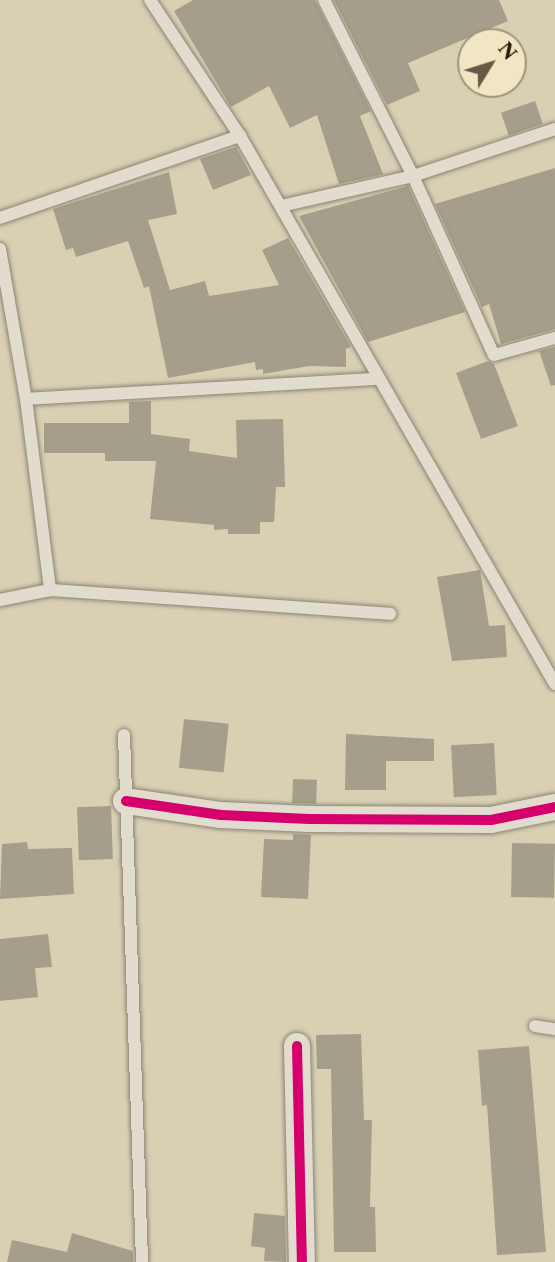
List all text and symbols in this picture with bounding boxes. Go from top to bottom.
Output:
north arrow [457,28,527,98]
text: N [493,37,522,65]

